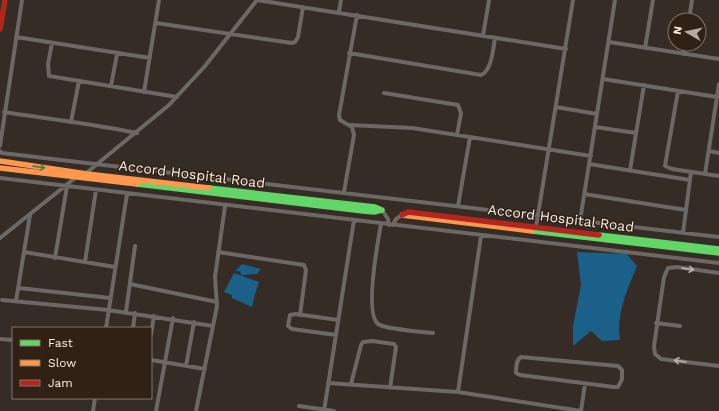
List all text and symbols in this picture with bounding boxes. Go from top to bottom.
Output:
north arrow [667,12,707,52]
text: N [671,25,685,36]
street label: Accord Hospital Road [118,157,266,191]
one-way arrow [32,163,45,171]
street label: Accord Hospital Road [487,201,635,235]
one-way arrow [681,265,694,273]
legend [12,327,152,399]
text: Fast [48,336,73,350]
text: Slow [48,356,76,370]
one-way arrow [674,357,687,365]
text: Jam [48,376,73,390]

